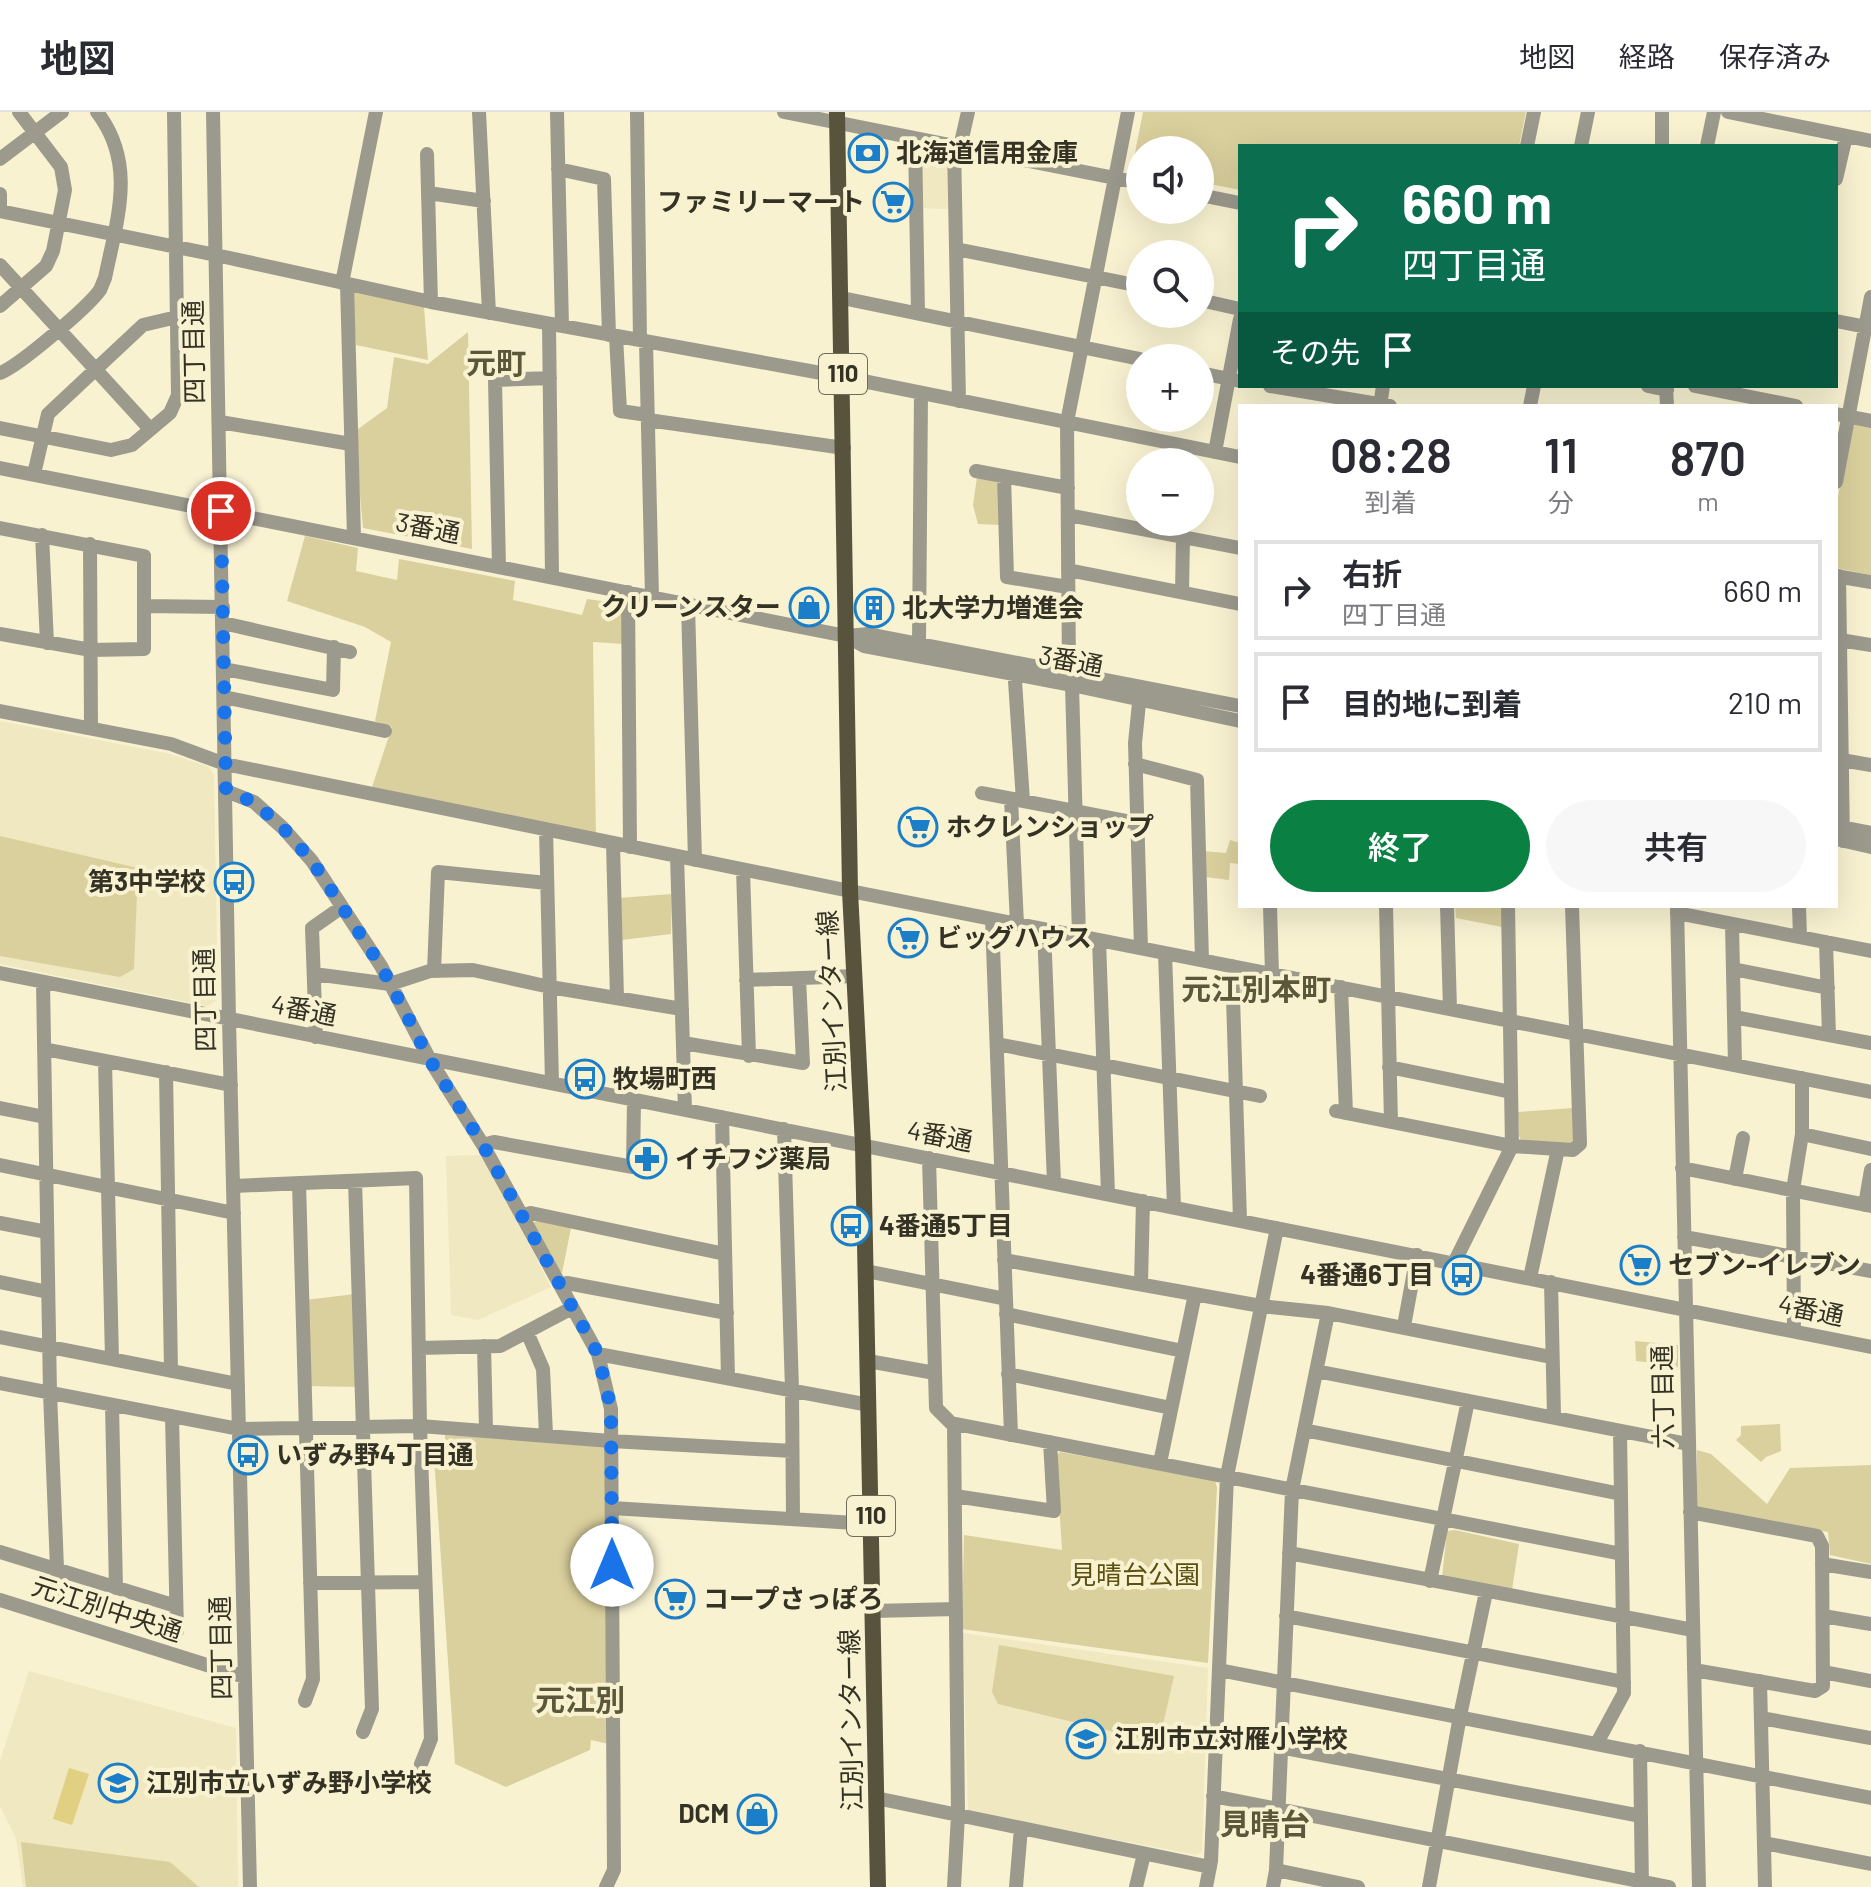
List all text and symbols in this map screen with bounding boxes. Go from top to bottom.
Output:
text: 地図 [40,34,116,80]
text: 地図 [1519,39,1575,73]
text: 経路 [1619,39,1675,73]
text: 保存済み [1719,39,1831,73]
bank icon: 北海道信用金庫 [847,132,889,174]
place label: 北海道信用金庫 [896,136,1078,167]
map controls [1126,136,1214,536]
button: sound [1126,136,1214,224]
text: 660 m [1402,168,1552,235]
icon: right [1270,176,1374,280]
supermarket icon: ファミリーマート [872,181,914,223]
place label: ファミリーマート [657,185,865,216]
button: search [1126,240,1214,328]
text: 四丁目通 [1402,242,1546,285]
street label: 四丁目通 [176,300,209,404]
icon: arrive [1376,328,1420,372]
text: その先 [1270,333,1360,369]
district label: 元町 [466,344,526,380]
button: + [1126,344,1214,432]
road number: 110 [819,354,867,394]
text: 08:28 [1330,425,1452,483]
text: 11 [1544,425,1578,483]
text: 870 [1670,428,1746,486]
button: − [1126,448,1214,536]
pin [187,477,255,545]
text: m [1697,485,1719,516]
text: 到着 [1365,486,1417,517]
text: 分 [1548,486,1574,517]
icon: arrive [199,489,243,533]
street label: 3番通 [393,505,463,548]
text: 右折 [1342,555,1402,591]
icon: right [1274,568,1318,612]
text: 660 m [1723,572,1802,608]
shop icon: クリーンスター [788,586,830,628]
building icon: 北大学力増進会 [853,587,895,629]
place label: クリーンスター [601,590,781,621]
place label: 北大学力増進会 [902,591,1084,622]
text: 四丁目通 [1342,598,1446,629]
street label: 3番通 [1036,638,1106,681]
icon: arrive [1274,680,1318,724]
text: 210 m [1728,684,1802,720]
text: 目的地に到着 [1342,685,1522,721]
button: 終了 [1270,800,1530,892]
button: 共有 [1546,800,1806,892]
supermarket icon: ホクレンショップ [897,806,939,848]
place label: ホクレンショップ [946,810,1154,841]
bus stop icon: 第3中学校 [213,861,255,903]
place label: 第3中学校 [88,865,206,896]
street label: 江別インター線 [810,909,851,1093]
supermarket icon: ビッグハウス [887,917,929,959]
place label: ビッグハウス [936,921,1092,952]
street label: 四丁目通 [187,948,220,1052]
district label: 元江別本町 [1181,970,1331,1006]
street label: 4番通 [269,987,340,1030]
bus stop icon: 牧場町西 [564,1058,606,1100]
place label: 牧場町西 [613,1062,717,1093]
street label: 4番通 [905,1113,976,1156]
pharmacy icon: イチフジ薬局 [626,1138,668,1180]
place label: イチフジ薬局 [675,1142,831,1173]
bus stop icon: 4番通5丁目 [830,1205,872,1247]
place label: 4番通5丁目 [879,1209,1013,1240]
supermarket icon: セブン-イレブン [1619,1244,1661,1286]
place label: セブン-イレブン [1668,1248,1861,1279]
bus stop icon: 4番通6丁目 [1441,1254,1483,1296]
place label: 4番通6丁目 [1300,1258,1434,1289]
street label: 4番通 [1776,1286,1847,1331]
street label: 六丁目通 [1645,1345,1678,1449]
bus stop icon: いずみ野4丁目通 [227,1434,269,1476]
place label: いずみ野4丁目通 [276,1438,474,1469]
road number: 110 [847,1496,895,1536]
position arrow [570,1523,654,1607]
park label: 見晴台公園 [1070,1558,1200,1589]
street label: 元江別中央通 [28,1569,186,1646]
supermarket icon: コープさっぽろ [654,1578,696,1620]
place label: コープさっぽろ [703,1582,883,1613]
street label: 四丁目通 [203,1596,236,1700]
street label: 江別インター線 [832,1629,867,1811]
district label: 元江別 [535,1681,625,1717]
school or university icon: 江別市立対雁小学校 [1065,1718,1107,1760]
place label: 江別市立対雁小学校 [1114,1722,1348,1753]
school or university icon: 江別市立いずみ野小学校 [97,1762,139,1804]
place label: 江別市立いずみ野小学校 [146,1766,432,1797]
shop icon: DCM [736,1793,778,1835]
place label: DCM [679,1797,729,1828]
district label: 見晴台 [1220,1805,1310,1841]

